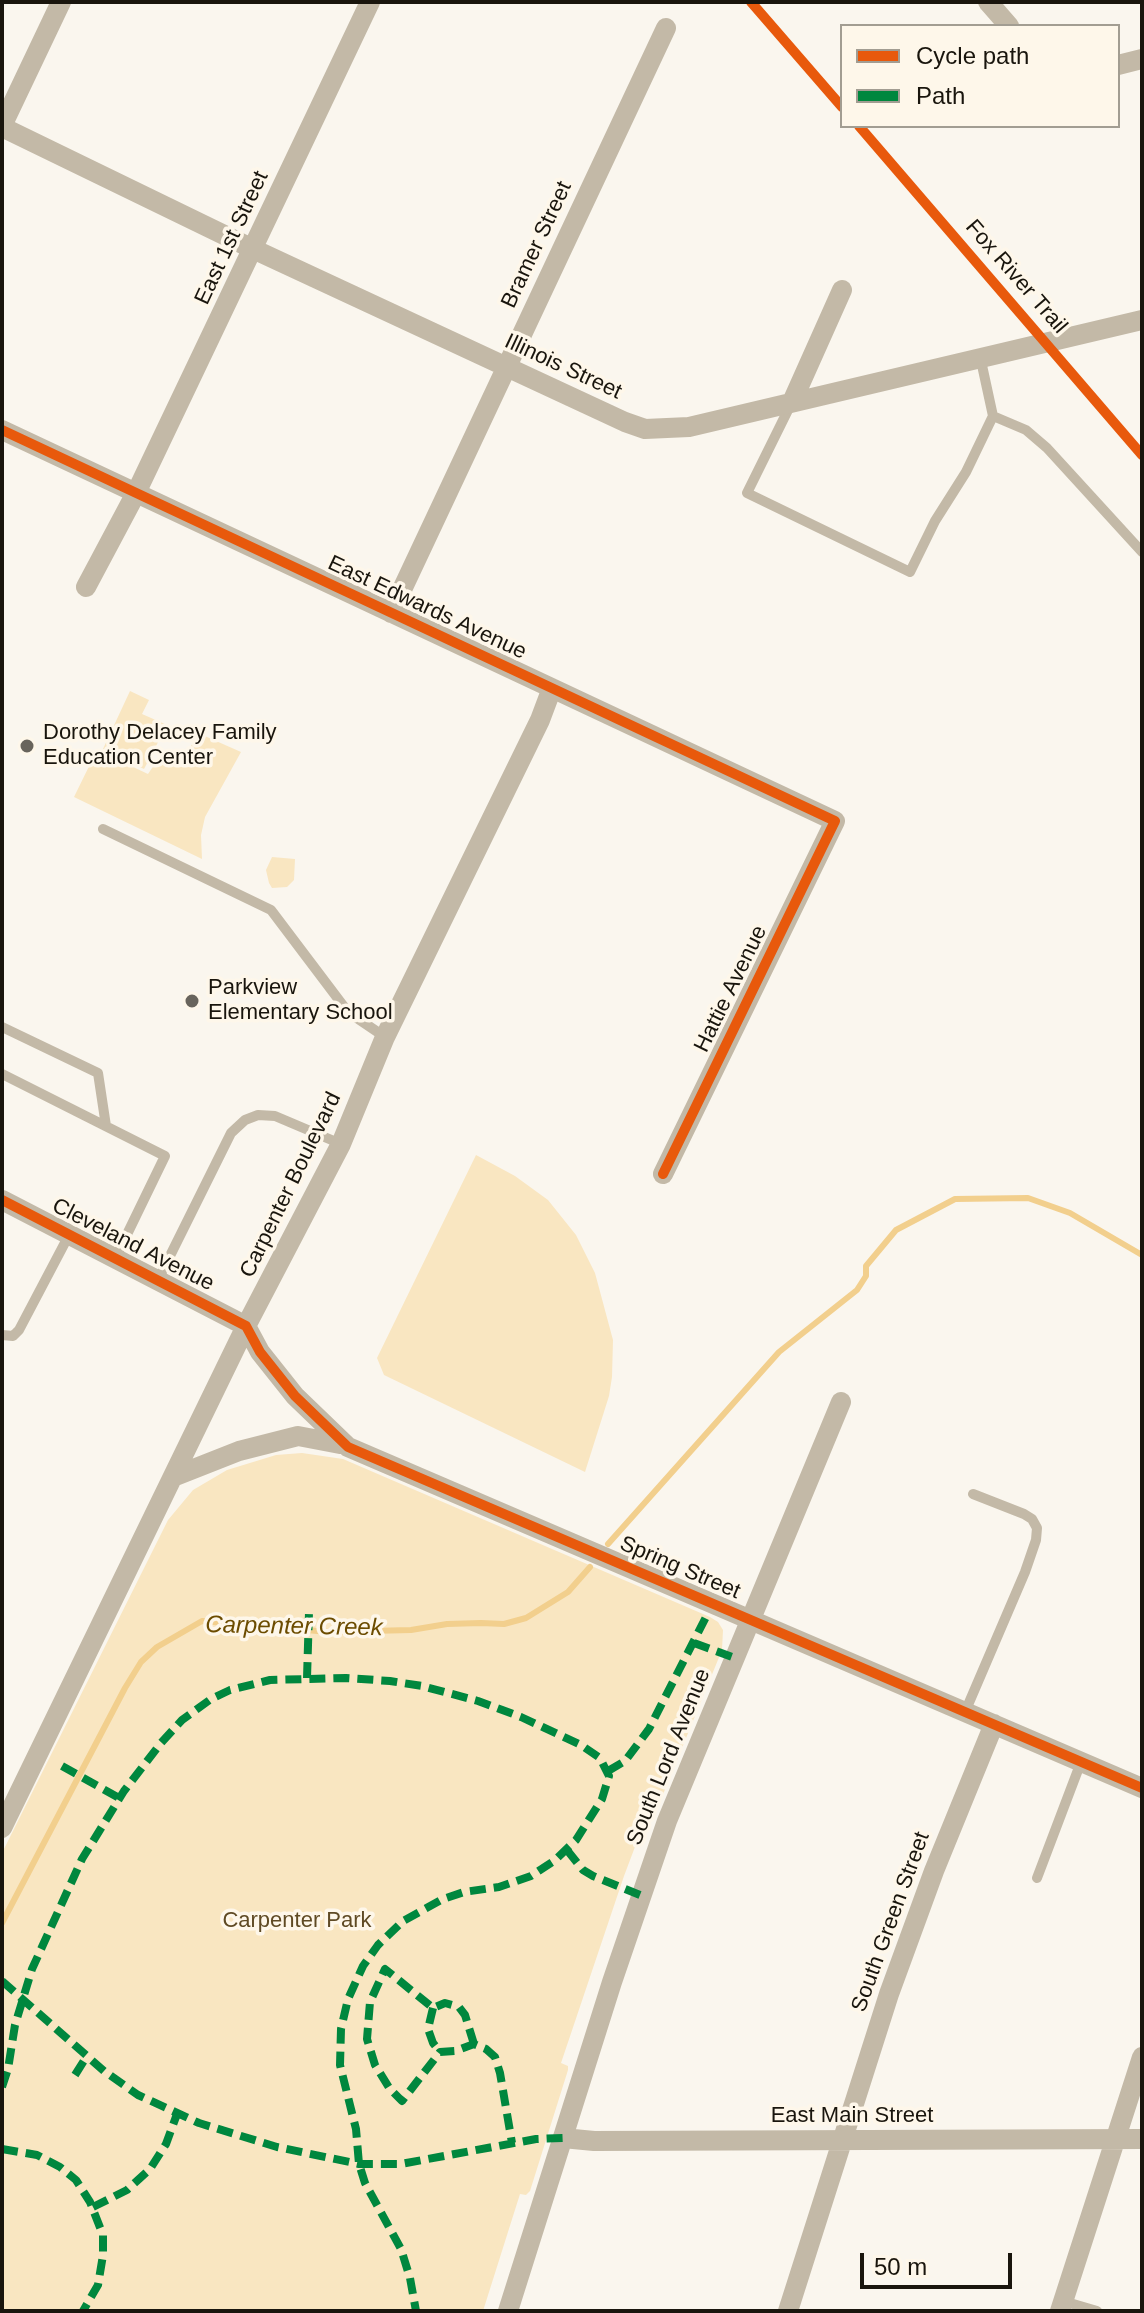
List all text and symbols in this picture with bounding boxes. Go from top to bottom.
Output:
legend [840,24,1120,128]
text: Cycle path [916,42,1029,69]
text: Path [916,82,965,109]
street label: East 1st Street [190,167,274,309]
street label: Bramer Street [496,177,578,313]
street label: Fox River Trail [959,215,1073,339]
street label: Illinois Street [500,328,626,406]
street label: East Edwards Avenue [324,550,530,666]
place label: Dorothy Delacey Family Education Center [43,720,277,772]
marker: Dorothy Delacey Family Education Center [18,737,36,755]
street label: Hattie Avenue [689,921,773,1057]
place label: Parkview Elementary School [208,975,393,1026]
marker: Parkview Elementary School [183,992,201,1010]
street label: Carpenter Boulevard [235,1088,347,1282]
street label: Cleveland Avenue [48,1193,218,1297]
street label: Spring Street [616,1531,744,1605]
water label: Carpenter Creek [205,1611,383,1643]
street label: South Lord Avenue [622,1665,716,1849]
street label: South Green Street [846,1828,936,2016]
park label: Carpenter Park [222,1908,372,1934]
street label: East Main Street [771,2103,933,2129]
scale bar [864,2237,1016,2287]
text: 50 m [874,2253,927,2280]

